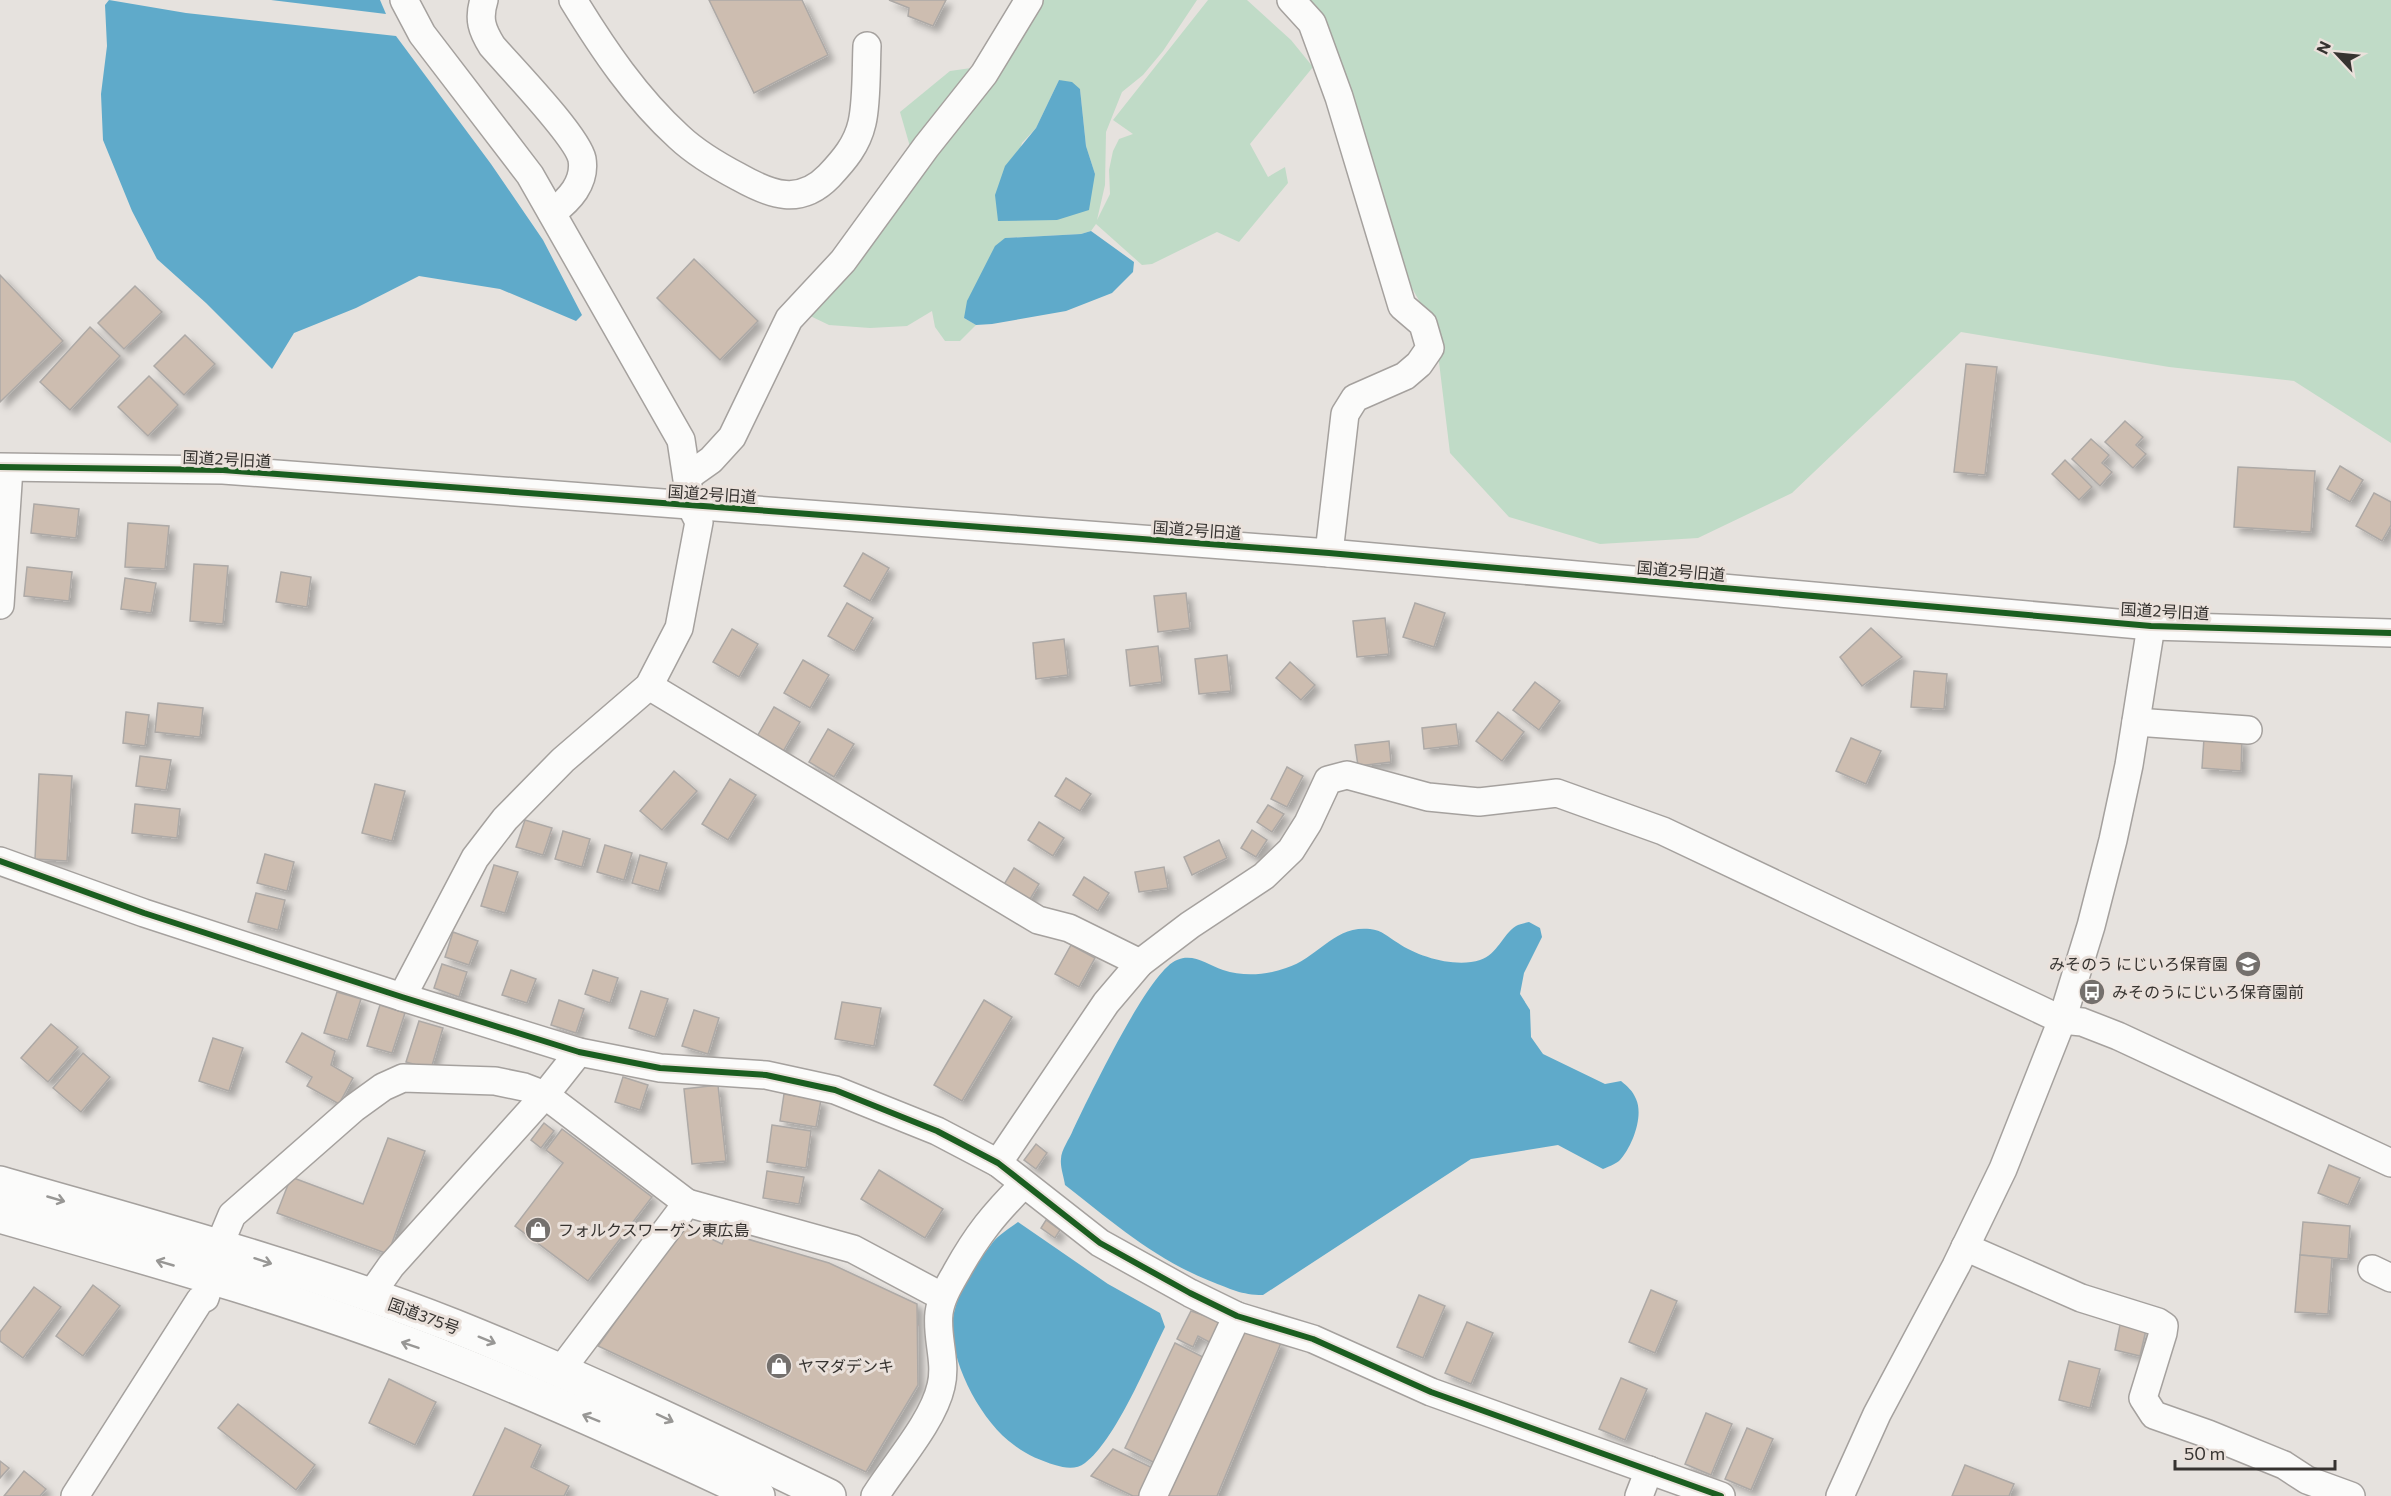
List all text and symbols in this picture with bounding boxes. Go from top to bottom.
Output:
north arrow [2307,24,2367,84]
text: N [2312,38,2334,57]
street label: 国道2号旧道 [182,447,272,470]
street label: 国道2号旧道 [667,481,757,506]
street label: 国道2号旧道 [1152,517,1242,542]
street label: 国道2号旧道 [1636,557,1726,584]
street label: 国道2号旧道 [2120,599,2210,622]
school or university icon: みそのう にじいろ保育園 [2233,949,2263,979]
place label: みそのう にじいろ保育園 [2049,954,2228,973]
bus stop icon: みそのうにじいろ保育園前 [2077,977,2107,1007]
place label: みそのうにじいろ保育園前 [2112,982,2304,1001]
one-way arrow [46,1194,65,1205]
shop icon: フォルクスワーゲン東広島 [523,1215,553,1245]
place label: フォルクスワーゲン東広島 [558,1220,750,1239]
one-way arrow [253,1256,272,1267]
one-way arrow [156,1257,175,1268]
street label: 国道375号 [386,1294,463,1337]
one-way arrow [477,1335,495,1346]
one-way arrow [401,1338,420,1349]
shop icon: ヤマダデンキ [764,1351,794,1381]
place label: ヤマダデンキ [798,1356,894,1375]
one-way arrow [582,1412,601,1423]
one-way arrow [656,1413,674,1424]
scale bar [2175,1433,2336,1471]
text: 50 m [2184,1442,2225,1464]

